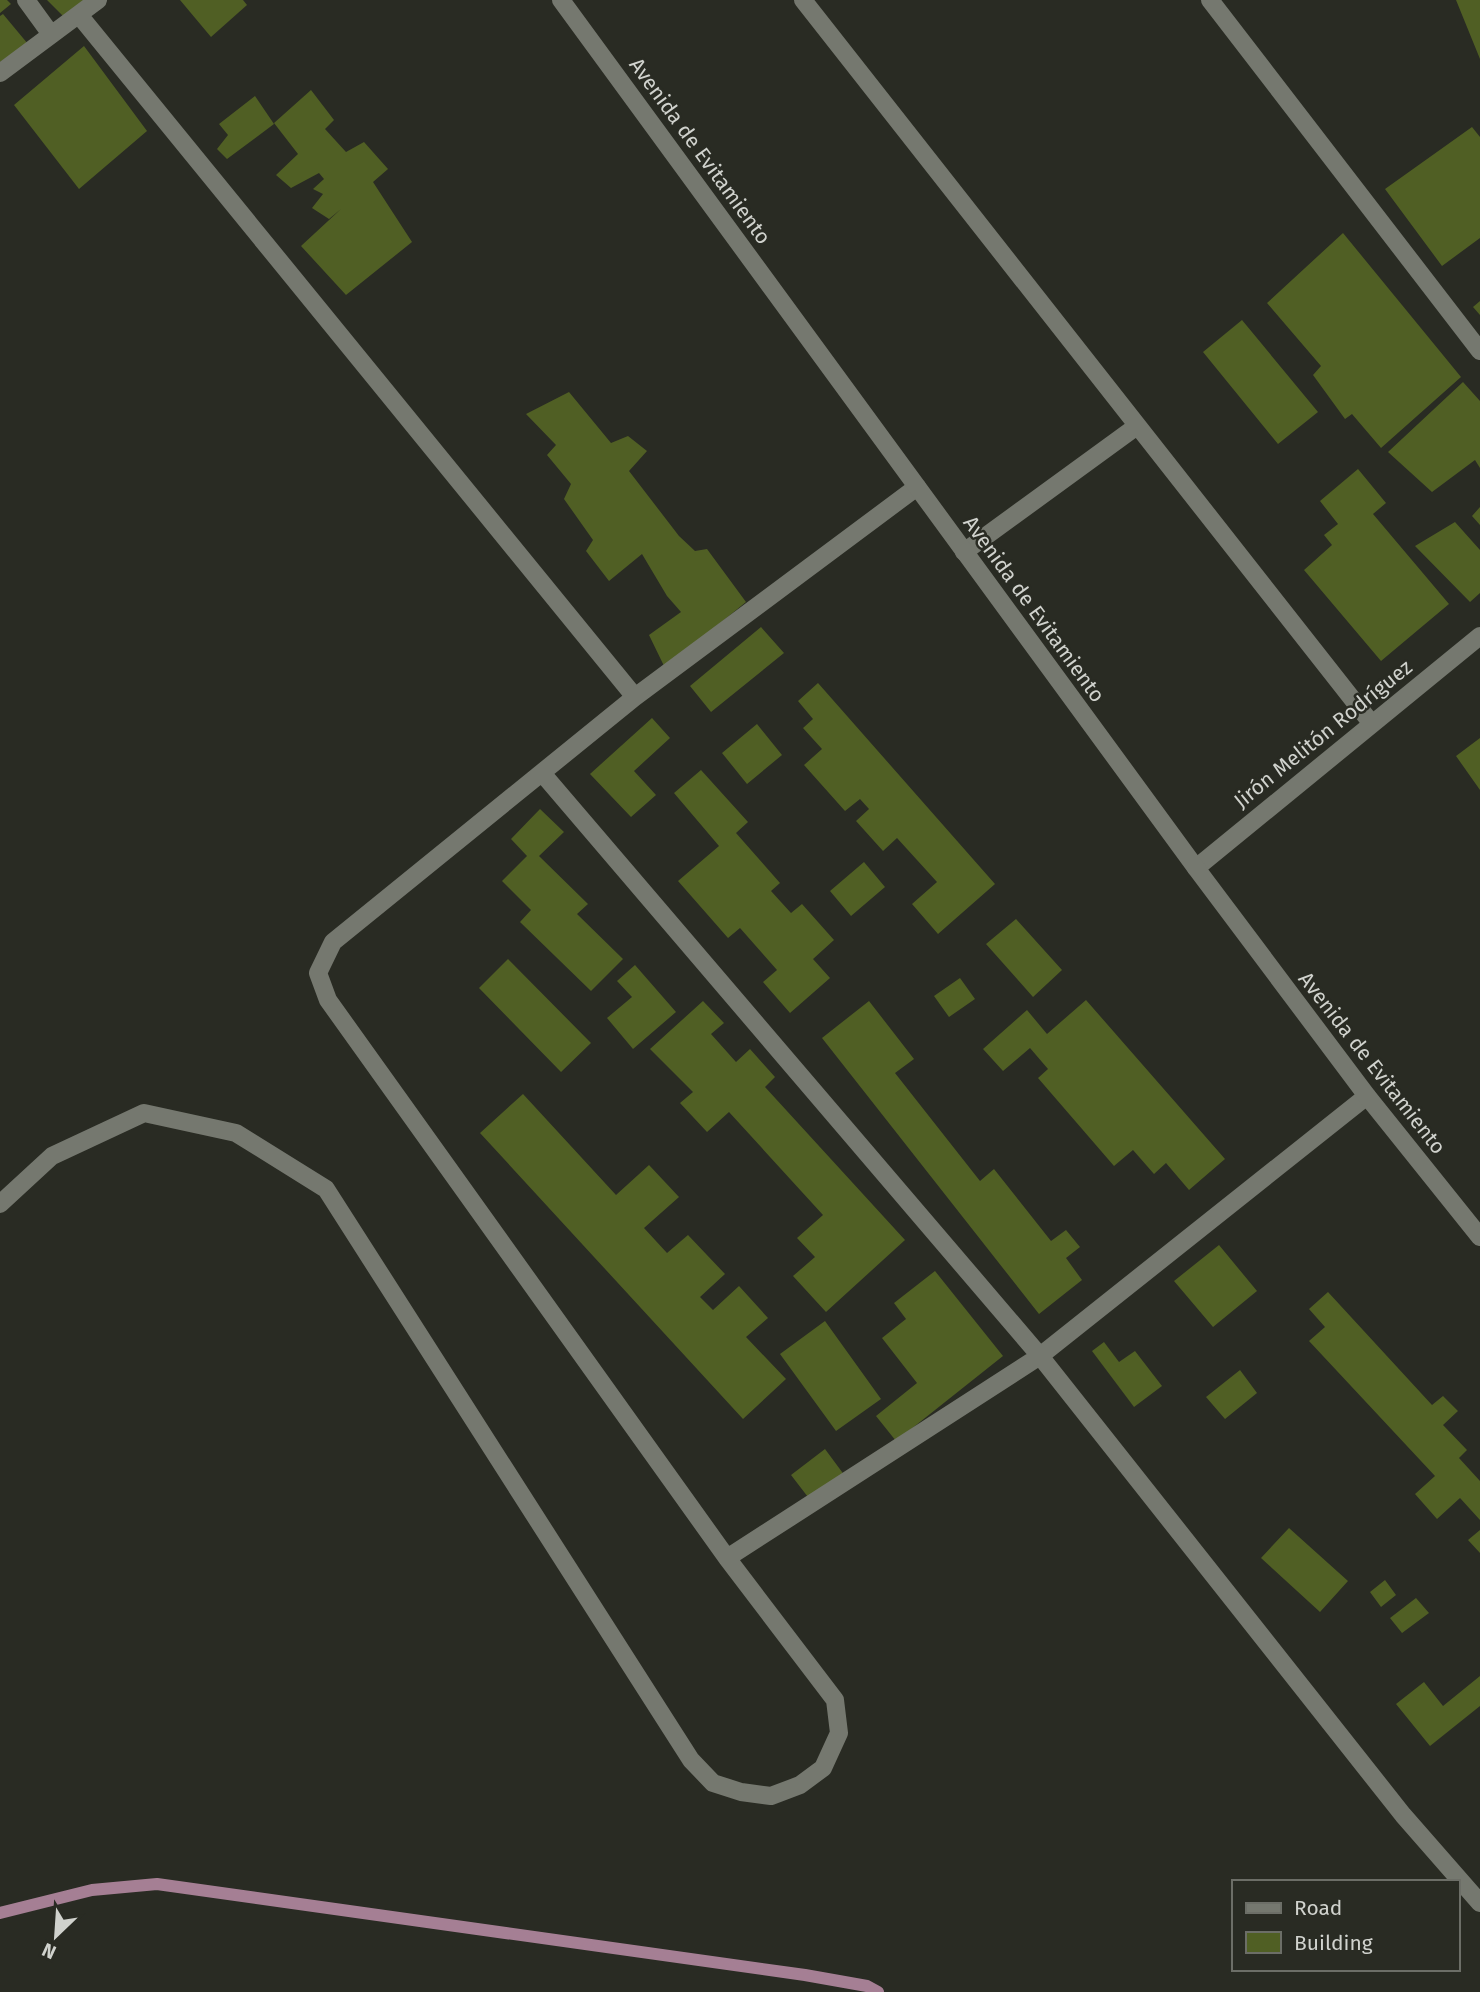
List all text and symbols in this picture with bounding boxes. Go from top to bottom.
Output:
street label: Avenida de Evitamiento [624,53,776,249]
street label: Avenida de Evitamiento [958,511,1110,707]
street label: Jirón Melitón Rodríguez [1229,654,1417,814]
street label: Avenida de Evitamiento [1293,967,1451,1159]
legend [1232,1880,1459,1971]
text: Road [1294,1895,1342,1921]
north arrow [21,1901,91,1971]
text: Building [1294,1930,1373,1956]
text: N [38,1938,60,1964]

